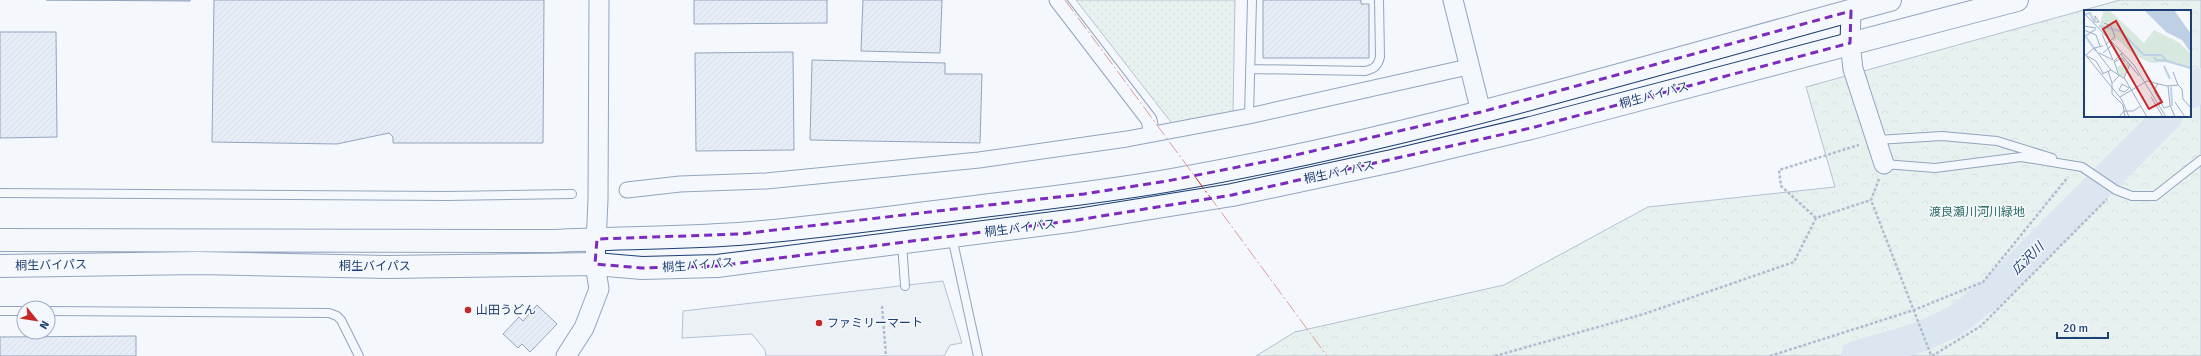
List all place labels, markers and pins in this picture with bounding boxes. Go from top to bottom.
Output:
place label: 山田うどん [476,303,536,318]
marker: 山田うどん [463,305,473,315]
place label: ファミリーマート [827,316,923,331]
marker: ファミリーマート [814,318,824,328]

